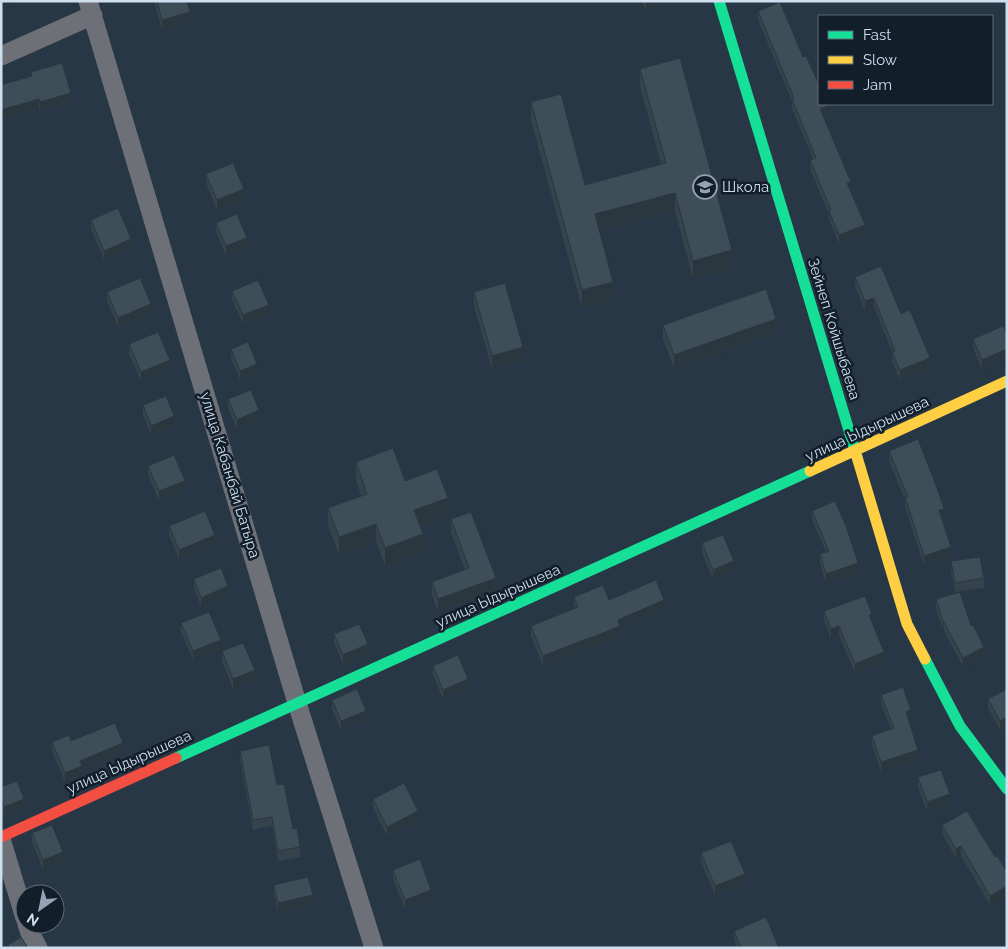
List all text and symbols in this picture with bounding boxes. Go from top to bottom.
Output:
legend [818,15,993,105]
text: Fast [863,26,891,44]
text: Slow [863,51,897,69]
text: Jam [863,76,892,94]
school or university icon: Школа [692,174,718,200]
place label: Школа [722,178,769,196]
street label: Зейнеп Койшыбаева [804,256,864,402]
street label: улица Кабанбай Батыра [196,390,264,560]
street label: улица Ыдырышева [802,392,932,466]
street label: улица Ыдырышева [433,560,563,632]
street label: улица Ыдырышева [64,726,194,798]
north arrow [15,884,65,934]
text: N [24,910,42,930]

